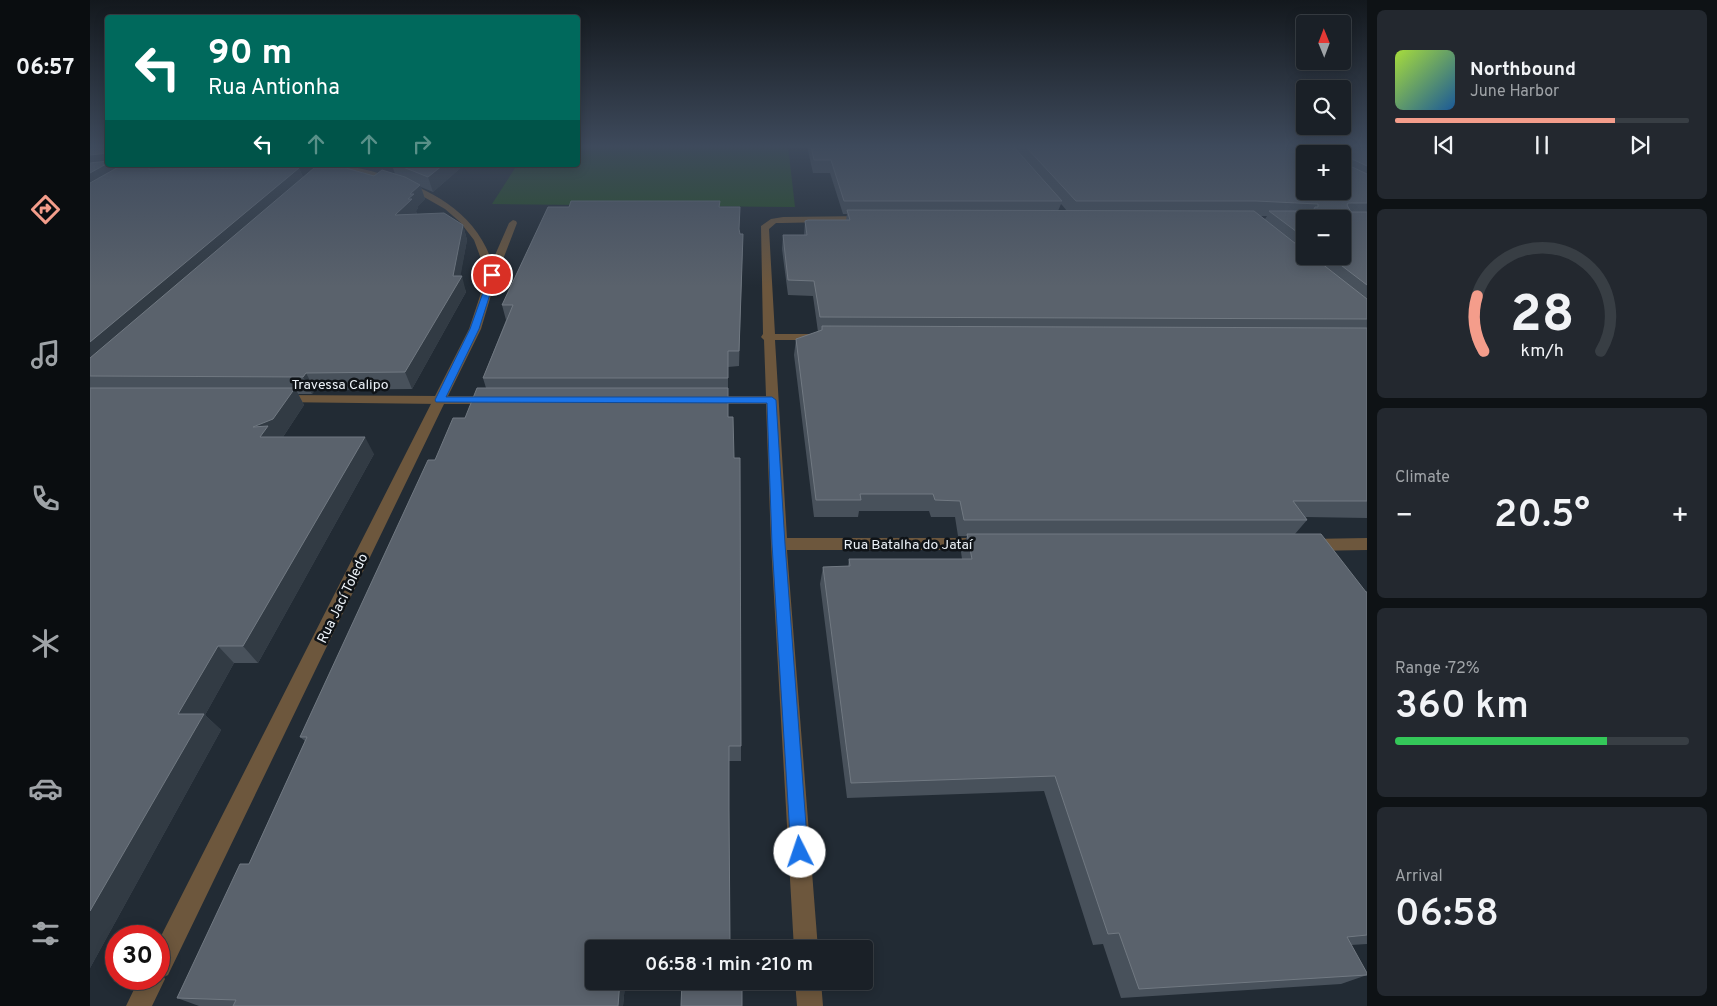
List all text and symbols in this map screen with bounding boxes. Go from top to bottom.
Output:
north arrow [1296,15,1351,70]
map controls [1296,15,1351,265]
text: 90 m [208,32,292,76]
icon: left [125,35,190,100]
text: 06:57 [16,55,74,82]
text: Northbound [1470,58,1576,82]
text: Rua Antionha [208,75,340,102]
button: search [1296,80,1351,135]
text: June Harbor [1470,82,1559,102]
icon: left [249,130,277,158]
icon: ahead [302,130,330,158]
icon: ahead [355,130,383,158]
icon: right [408,130,436,158]
icon: previous [1430,131,1458,159]
icon: pause [1528,131,1556,159]
icon: next [1626,131,1654,159]
button: + [1296,145,1351,200]
icon: directions [28,192,63,227]
button: − [1296,210,1351,265]
pin [471,254,513,296]
icon: arrive [478,261,506,289]
text: 28 [1510,284,1574,350]
icon: music [28,337,63,372]
text: km/h [1520,340,1564,363]
street label: Travessa Calipo [291,377,389,394]
text: Climate [1395,468,1450,488]
icon: phone [28,481,63,516]
text: 20.5° [1494,492,1590,541]
text: − [1395,499,1413,535]
text: + [1671,499,1689,535]
street label: Rua Batalha do Jataí [844,537,974,554]
street label: Rua Jací Toledo [314,551,373,646]
icon: climate [28,626,63,661]
text: Range · 72% [1395,659,1480,679]
text: 360 km [1395,683,1529,732]
icon: car [28,771,63,806]
position arrow [773,825,825,877]
text: Arrival [1395,867,1443,887]
text: 06:58 [1395,891,1499,940]
icon: filters [28,916,63,951]
speed limit sign: 30 [105,925,170,990]
text: 06:58 · 1 min · 210 m [645,953,813,977]

